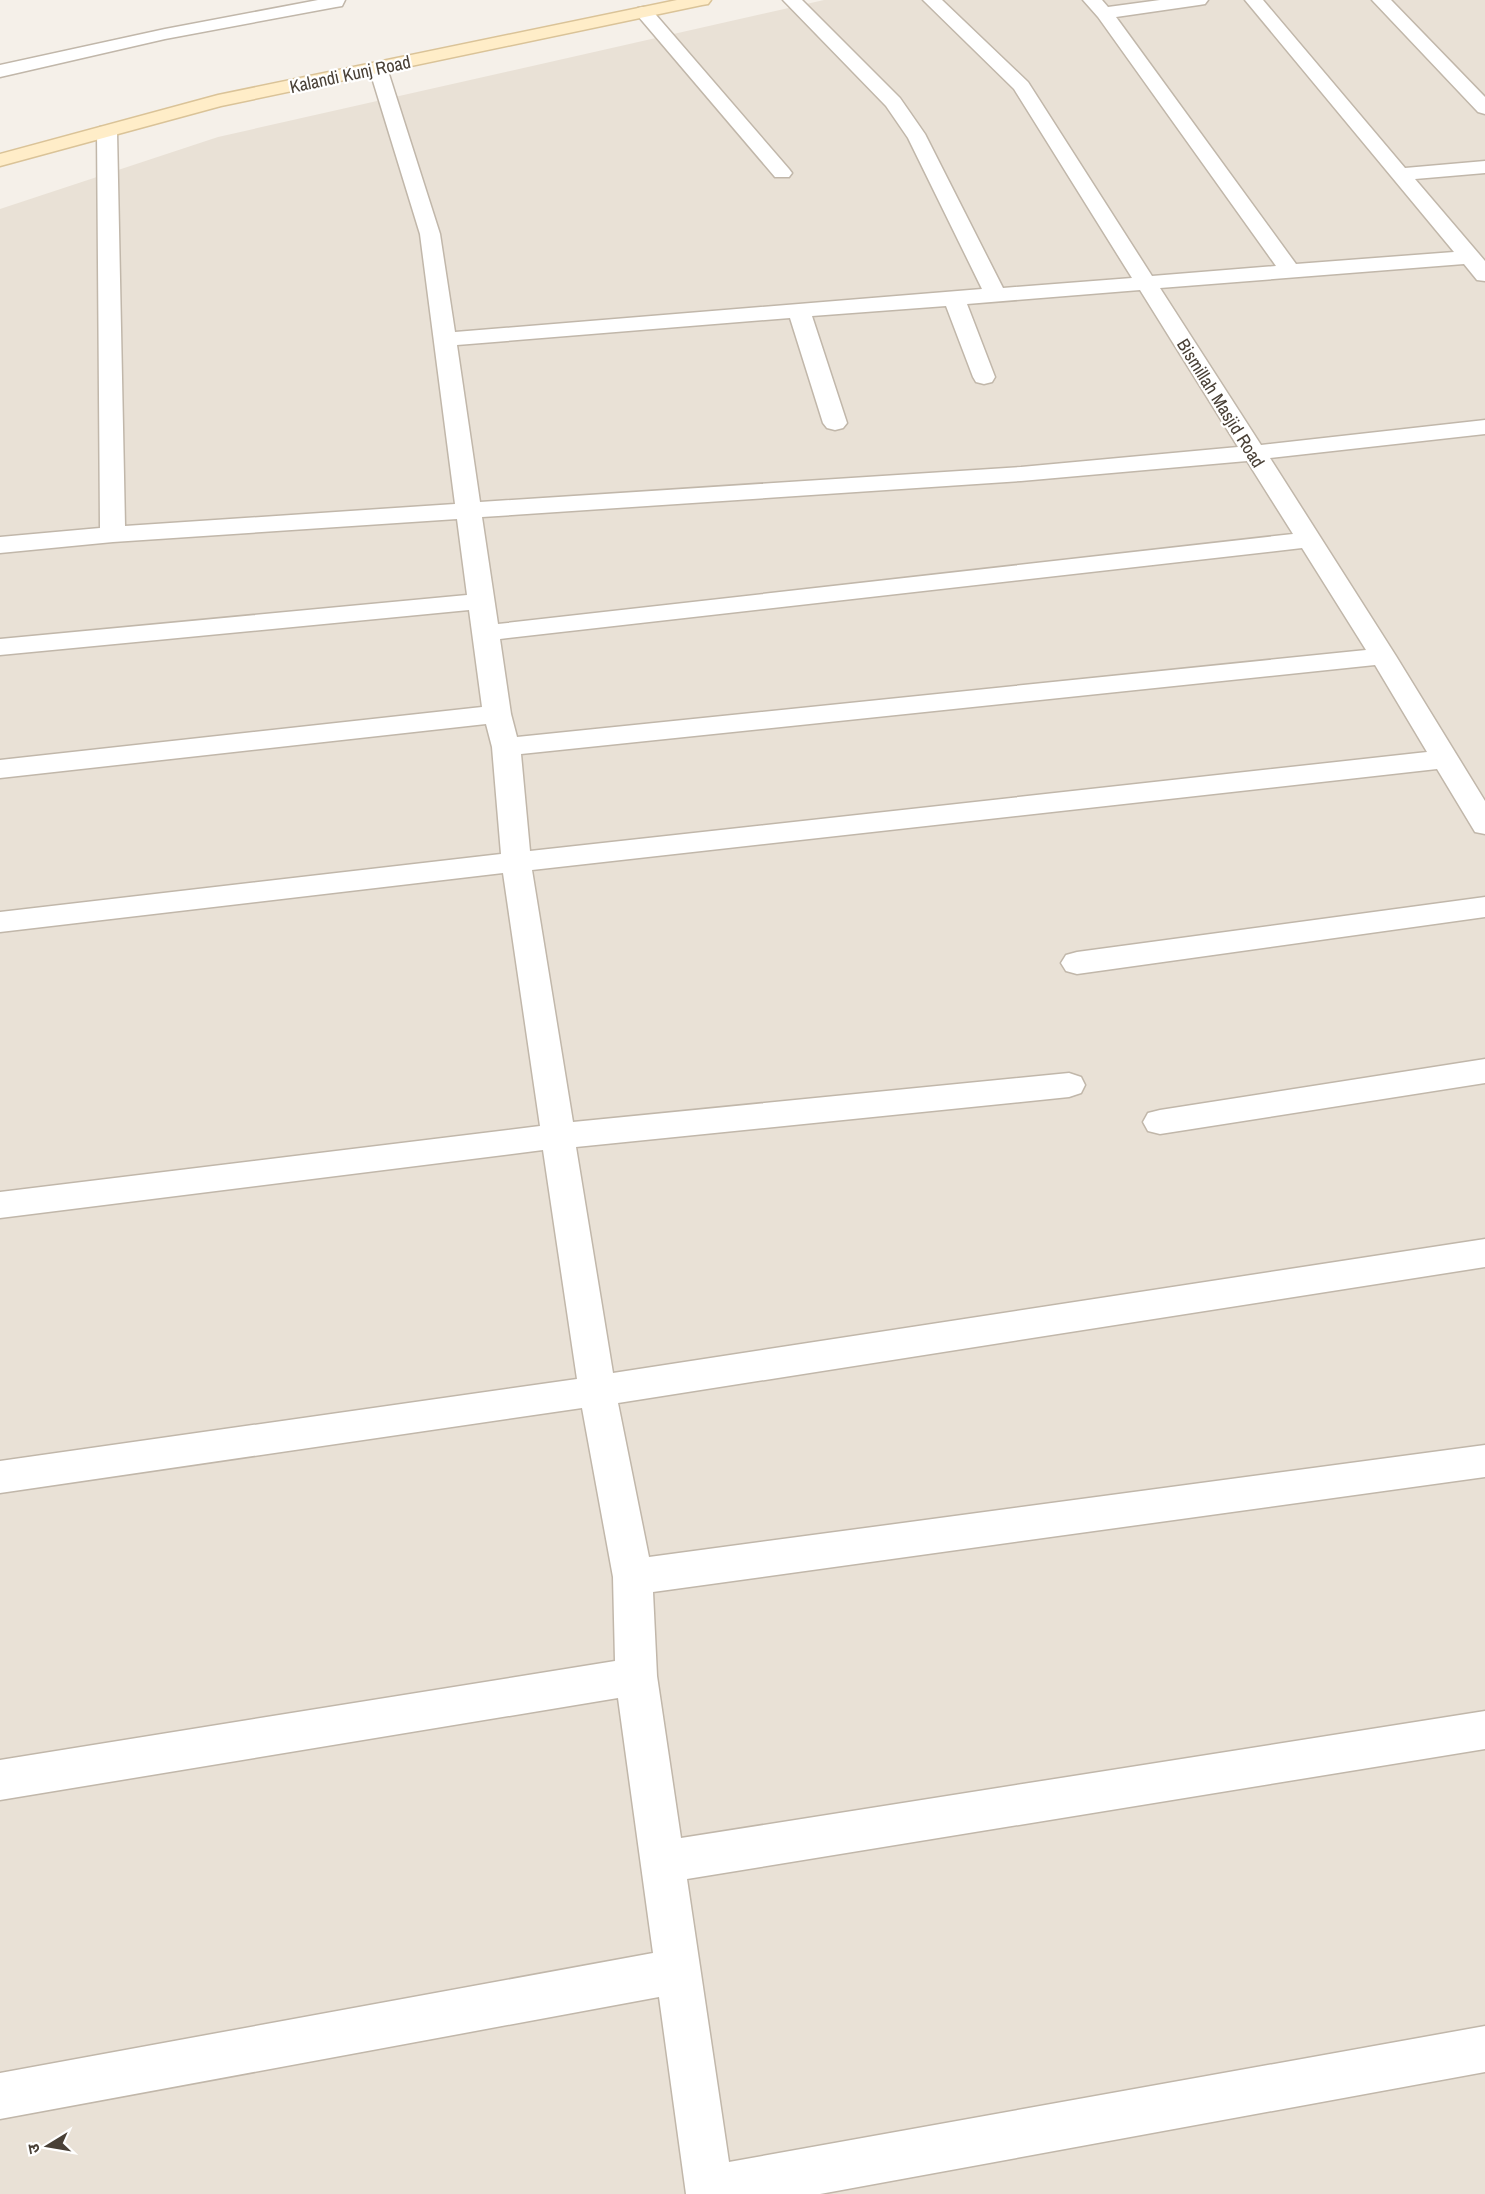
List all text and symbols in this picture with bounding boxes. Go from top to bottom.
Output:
street label: Kalandi Kunj Road [287,49,413,99]
street label: Bismillah Masjid Road [1171,334,1271,472]
north arrow [18,2116,78,2176]
text: उ [21,2142,45,2156]

